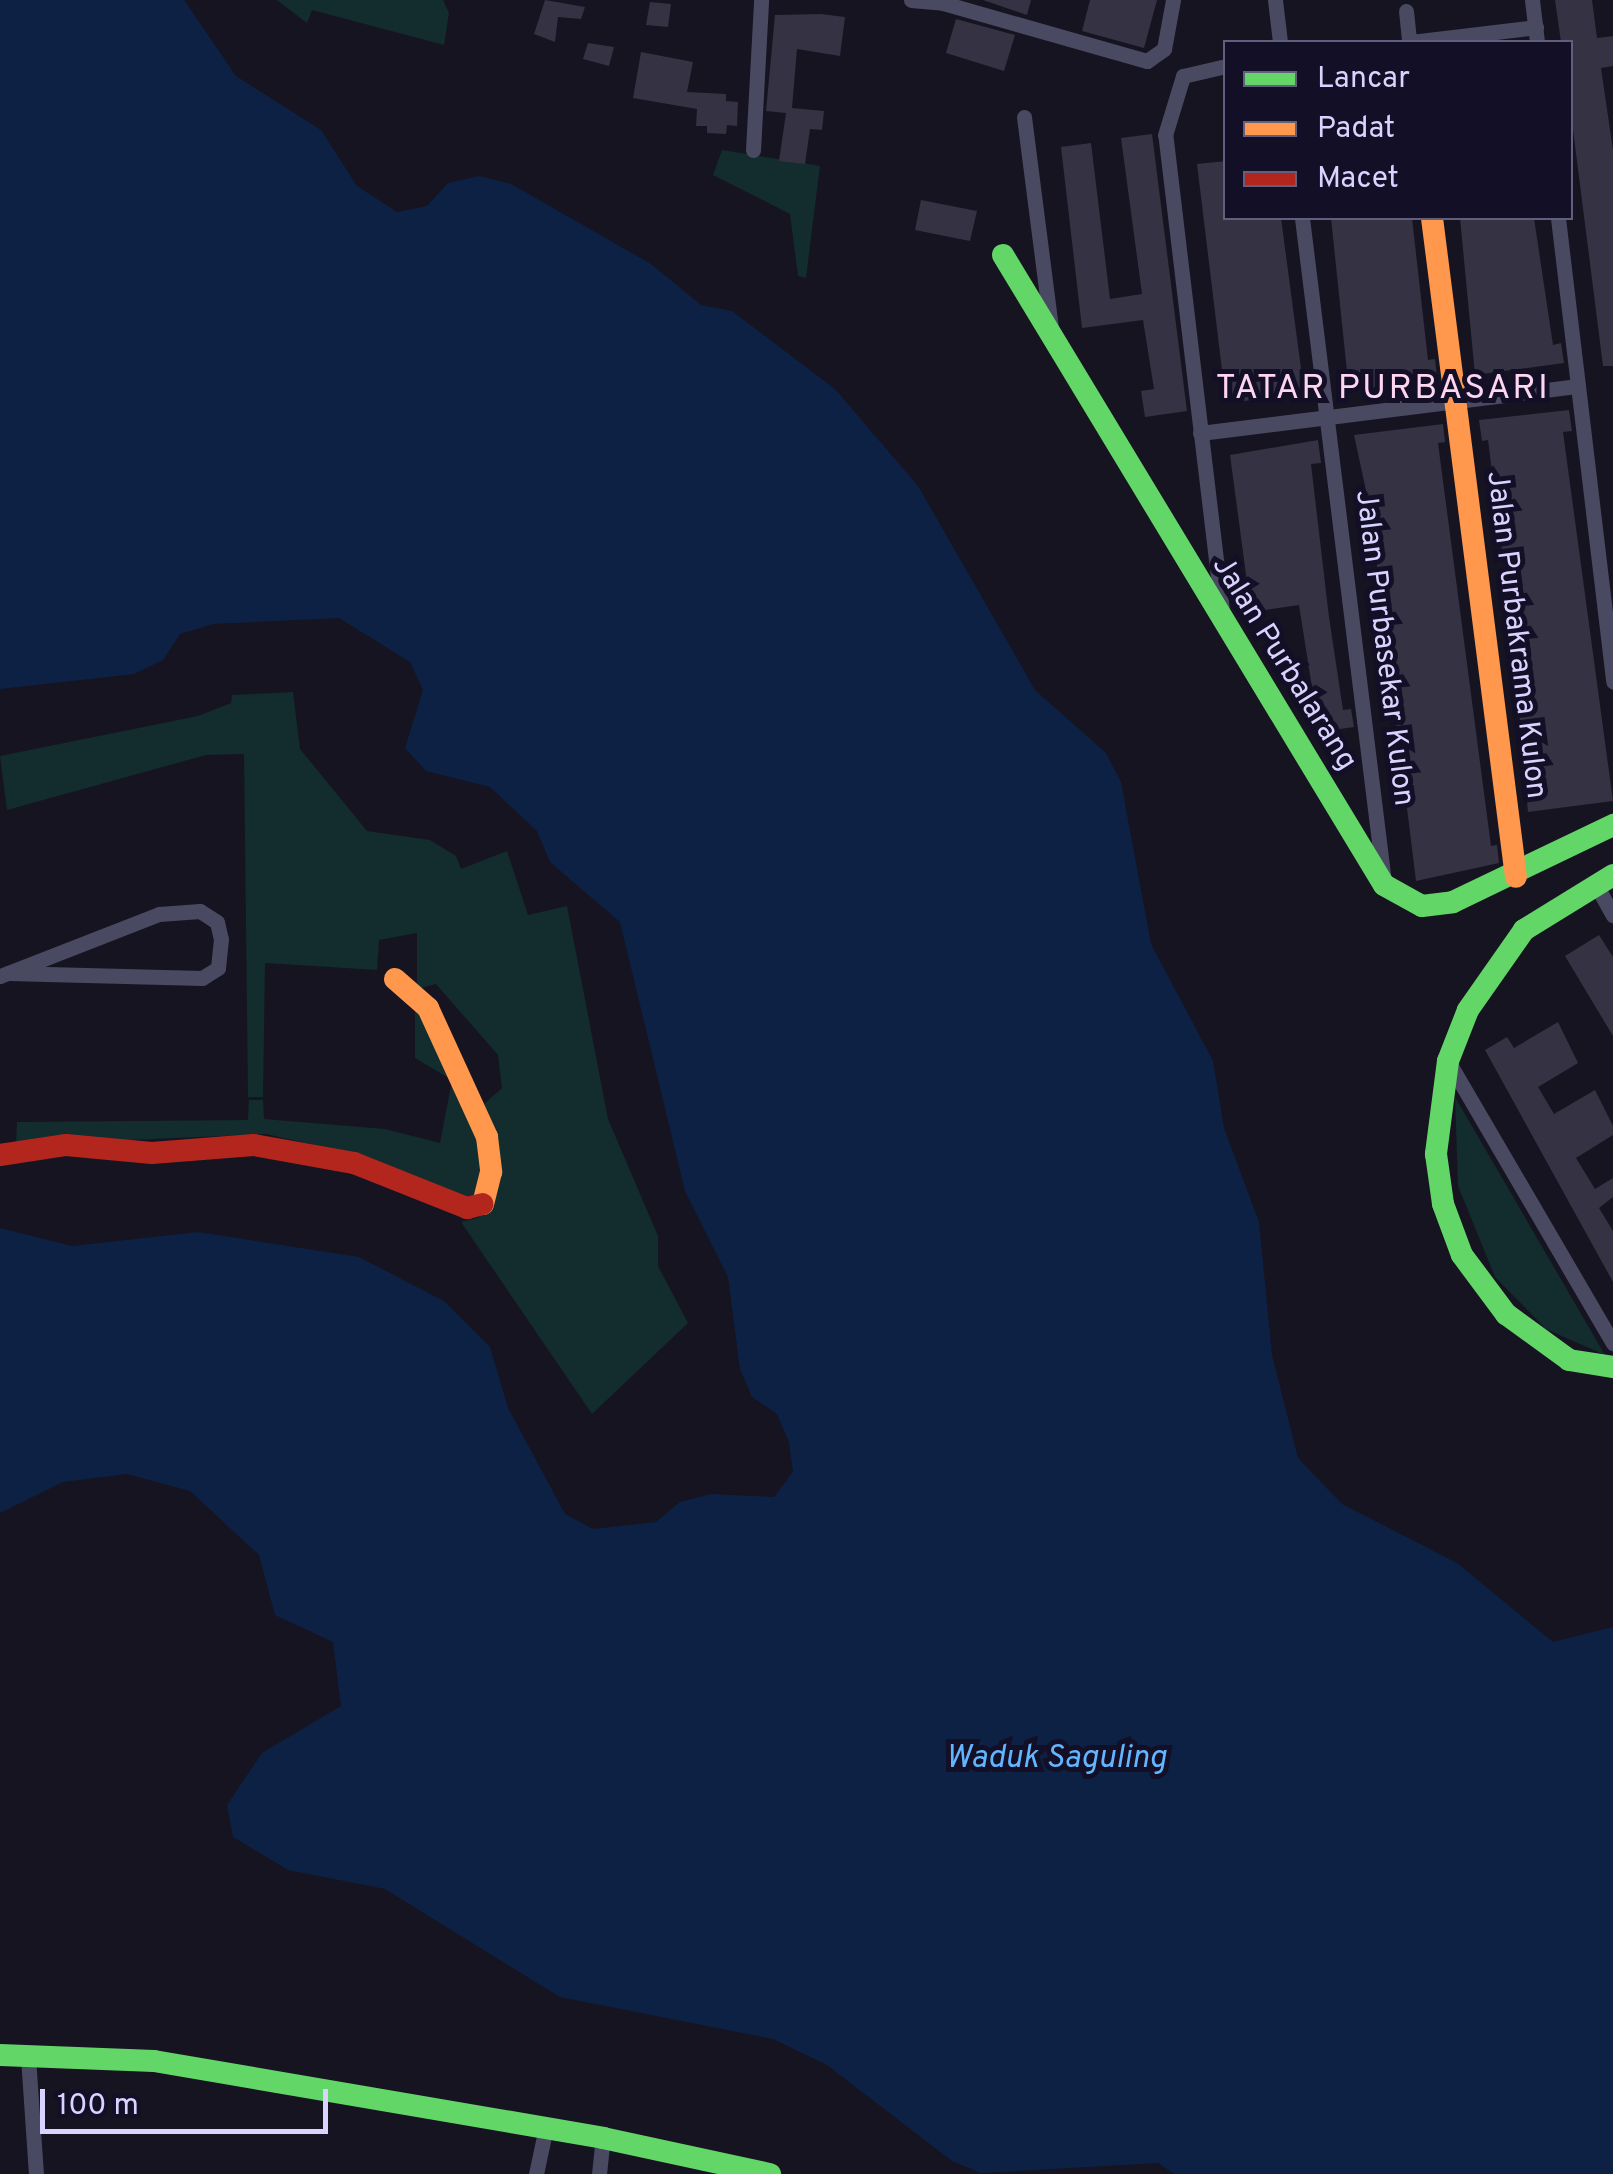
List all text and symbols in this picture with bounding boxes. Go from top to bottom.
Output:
legend [1223,40,1573,220]
text: Lancar [1317,61,1410,98]
text: Padat [1317,111,1395,148]
text: Macet [1317,161,1399,198]
district label: TATAR PURBASARI [1216,368,1550,410]
street label: Jalan Purbakrama Kulon [1477,469,1553,801]
street label: Jalan Purbasekar Kulon [1346,488,1420,808]
street label: Jalan Purbalarang [1203,550,1363,778]
water label: Waduk Saguling [946,1740,1166,1778]
scale bar [45,2069,332,2131]
text: 100 m [57,2088,139,2125]

